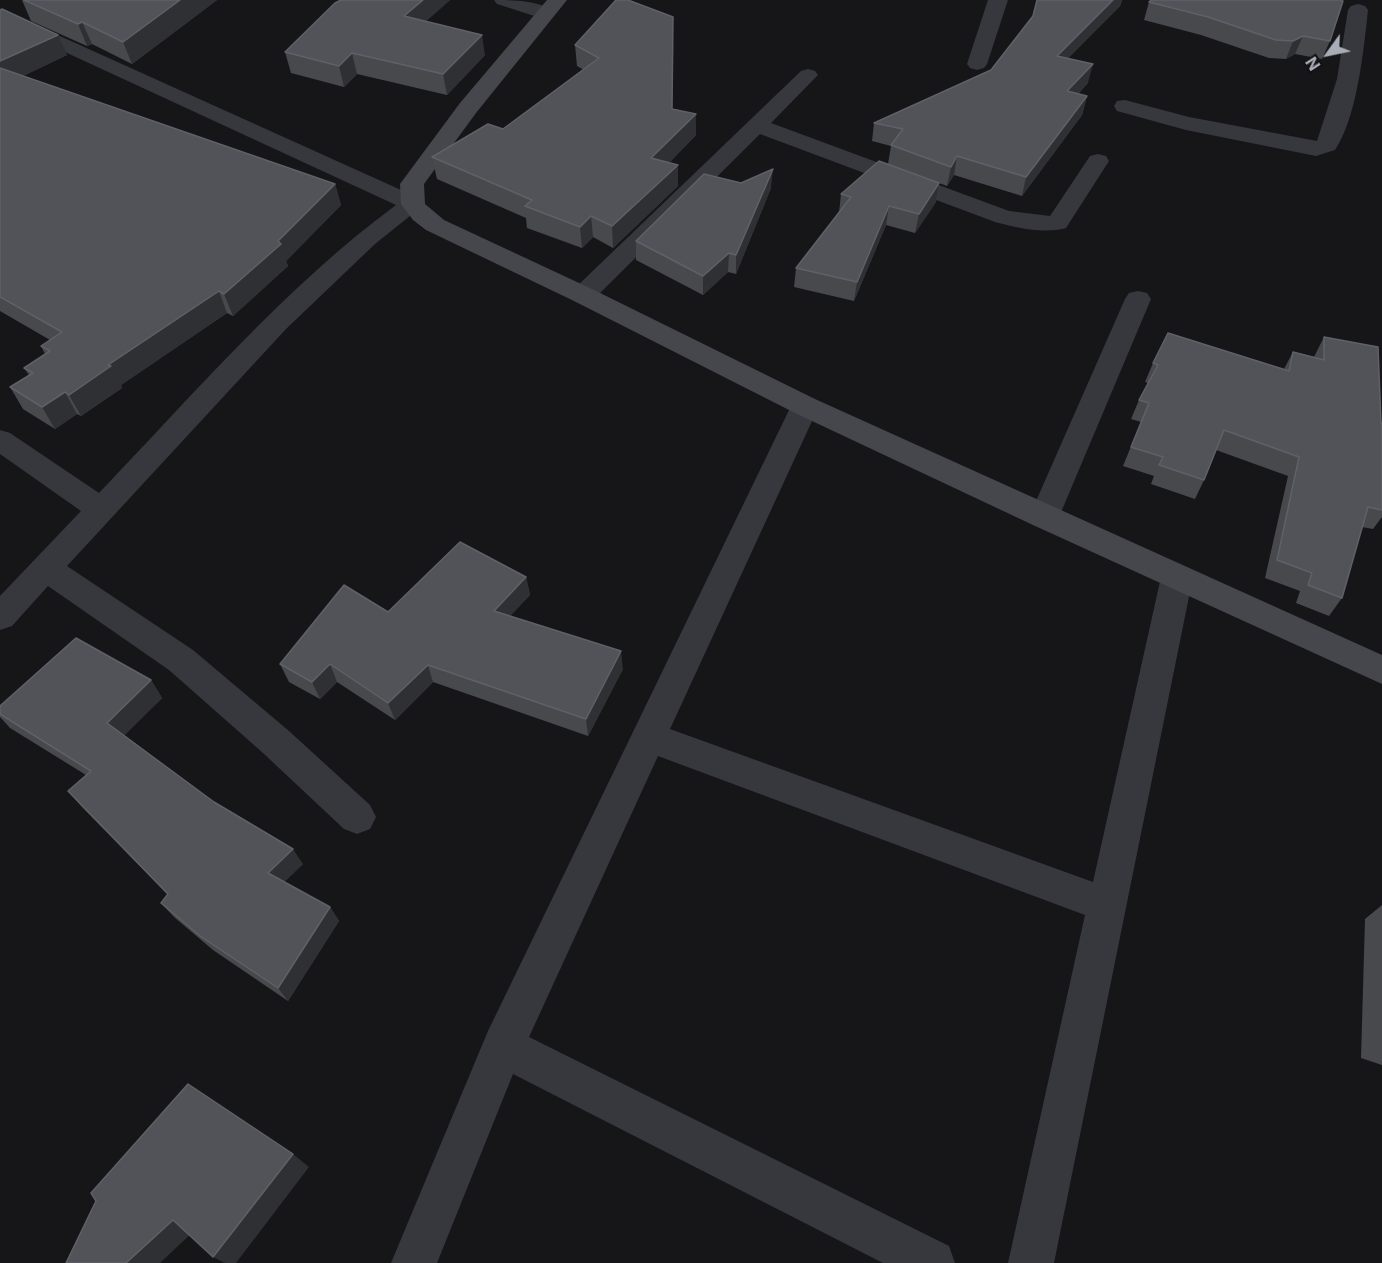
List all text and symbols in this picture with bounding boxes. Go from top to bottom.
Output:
north arrow [1298,24,1358,84]
text: N [1301,53,1325,74]

